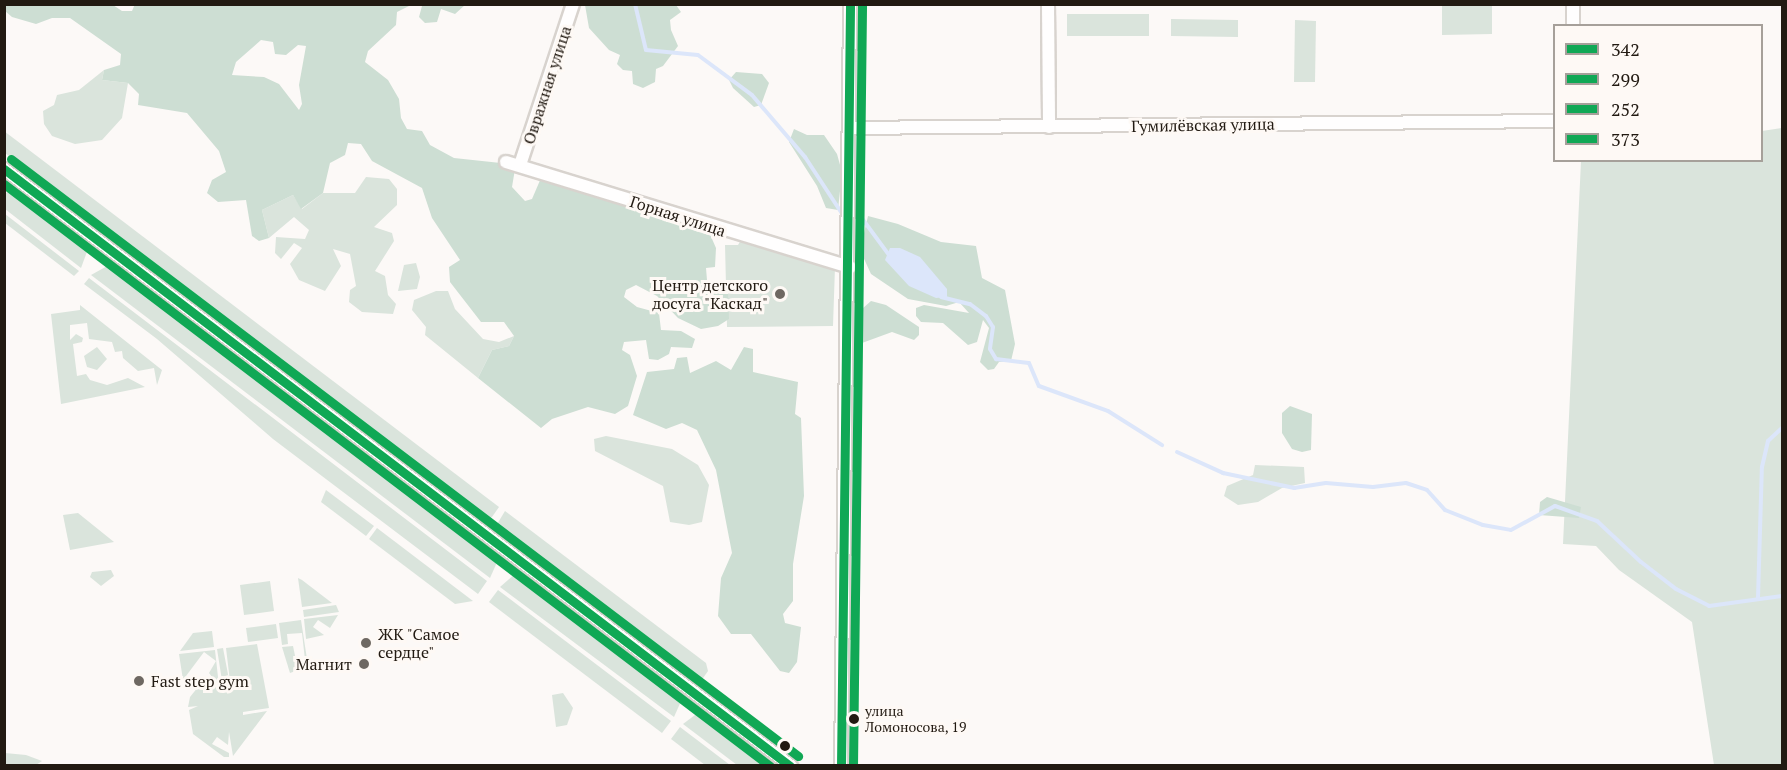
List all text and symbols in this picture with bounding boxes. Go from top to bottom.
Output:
street label: Овражная улица [519,23,575,147]
legend [1553,24,1763,162]
text: 342 [1611,37,1640,61]
text: 299 [1611,67,1640,91]
text: 252 [1611,97,1640,121]
street label: Гумилёвская улица [1131,114,1275,136]
text: 373 [1611,127,1640,151]
street label: Горная улица [628,191,728,241]
place label: Центр детского досуга "Каскад" [652,275,768,313]
marker: Центр детского досуга "Каскад" [773,287,787,301]
place label: ЖК "Самое сердце" [378,624,460,662]
marker: ЖК "Самое сердце" [359,636,373,650]
place label: Магнит [296,654,352,674]
marker: Магнит [357,657,371,671]
place label: Fast step gym [151,671,249,691]
marker: Fast step gym [132,674,146,688]
place label: улица Ломоносова, 19 [865,703,967,736]
marker: улица Ломоносова, 19 [848,713,860,725]
unlabelled marker [779,740,791,752]

